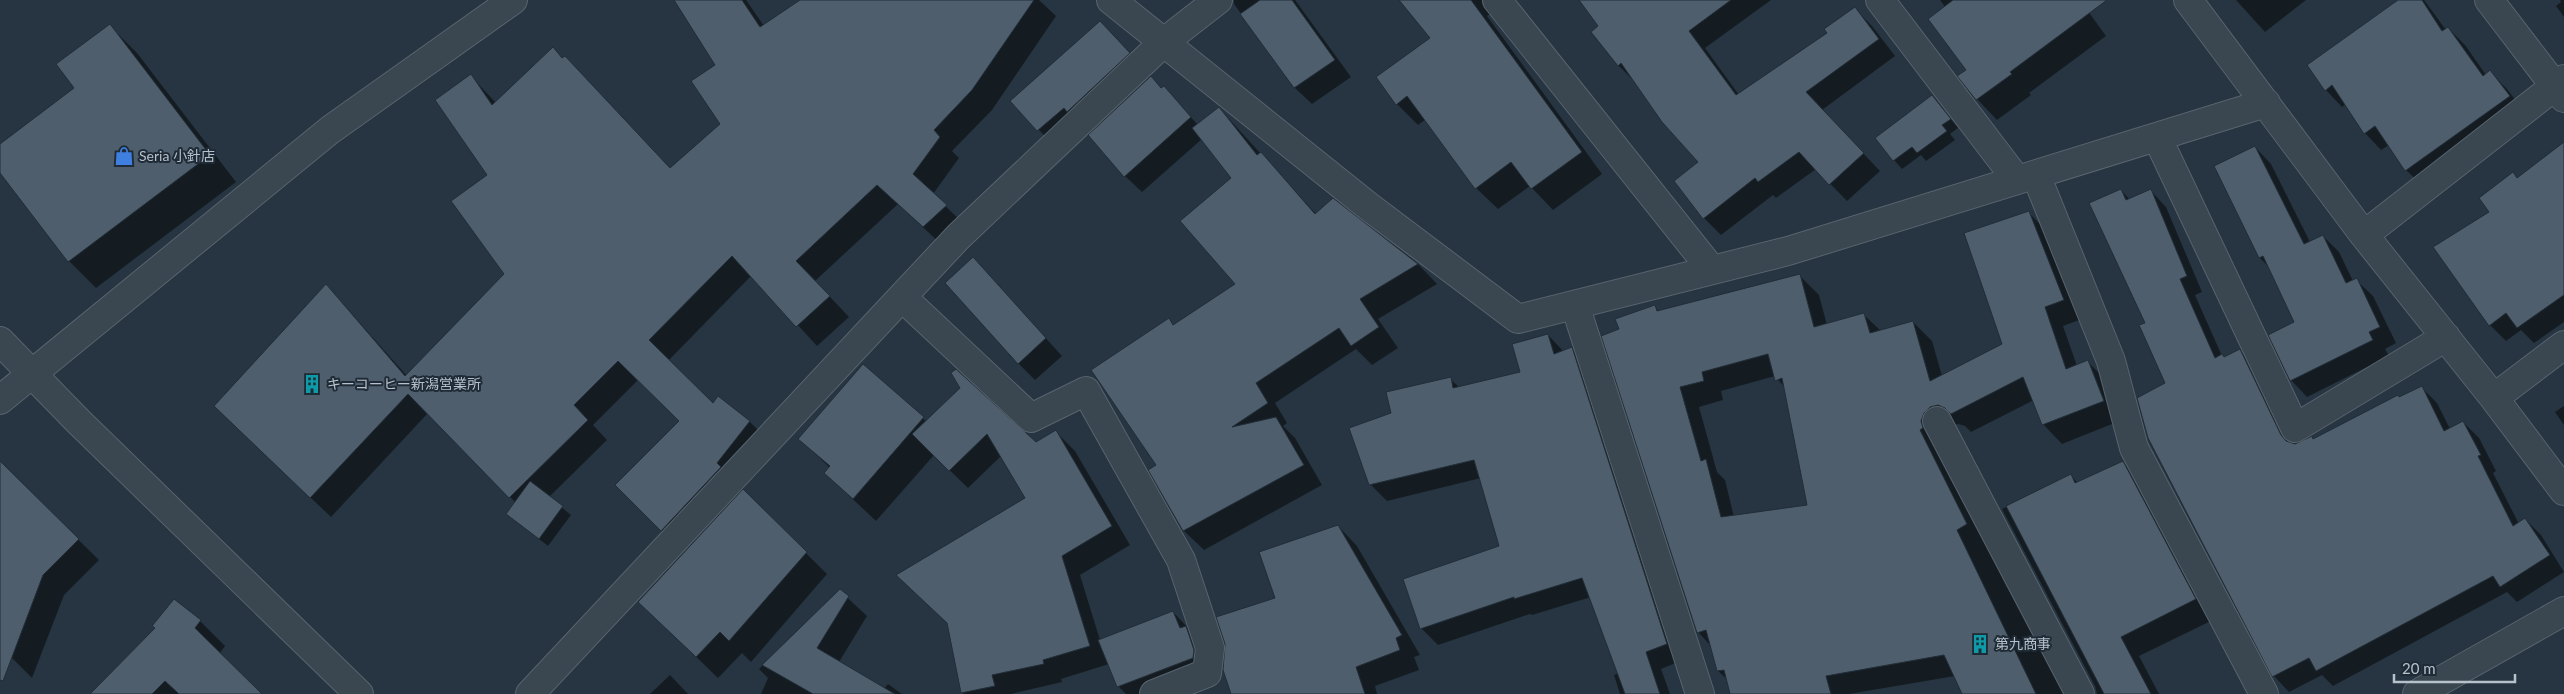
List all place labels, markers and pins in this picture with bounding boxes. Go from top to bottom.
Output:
shop icon: Seria 小針店 [113,145,135,167]
place label: Seria 小針店 [139,147,215,164]
building icon: キーコーヒー新潟営業所 [301,373,323,395]
place label: キーコーヒー新潟営業所 [327,375,481,392]
building icon: 第九商事 [1969,633,1991,655]
place label: 第九商事 [1995,635,2051,652]

